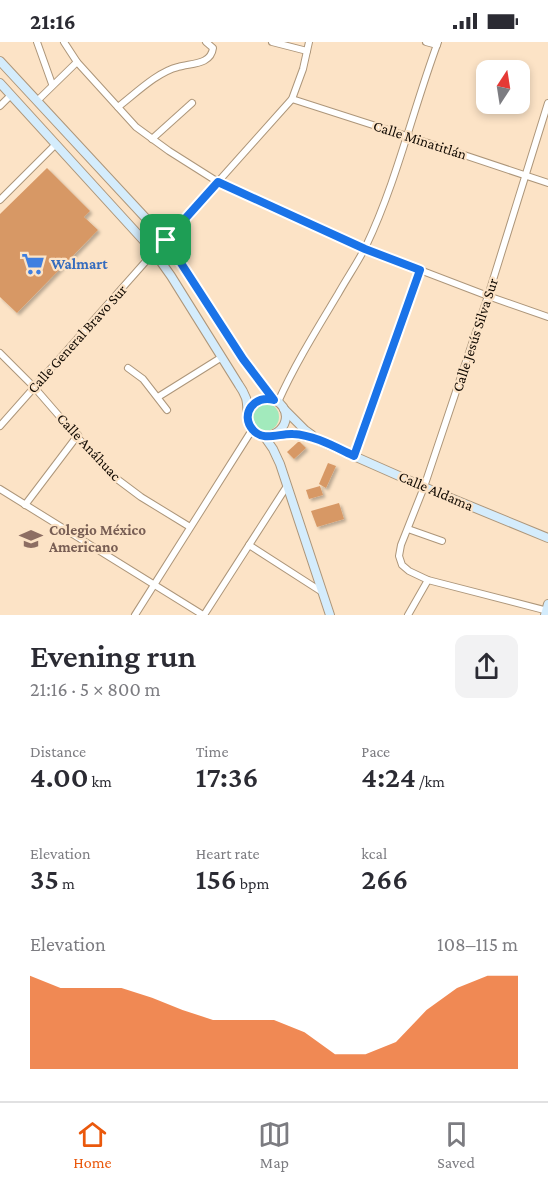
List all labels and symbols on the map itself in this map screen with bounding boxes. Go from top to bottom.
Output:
north arrow [476,60,530,114]
street label: Calle Minatitlán [371,117,469,163]
pin [140,214,191,265]
supermarket icon: Walmart [20,251,46,277]
place label: Walmart [50,256,108,272]
street label: Calle Jesús Silva Sur [449,276,502,394]
street label: Calle General Bravo Sur [24,281,130,396]
street label: Calle Anáhuac [54,410,125,484]
street label: Calle Aldama [396,468,476,514]
place label: Colegio México Americano [48,522,146,555]
school or university icon: Colegio México Americano [18,526,44,552]

